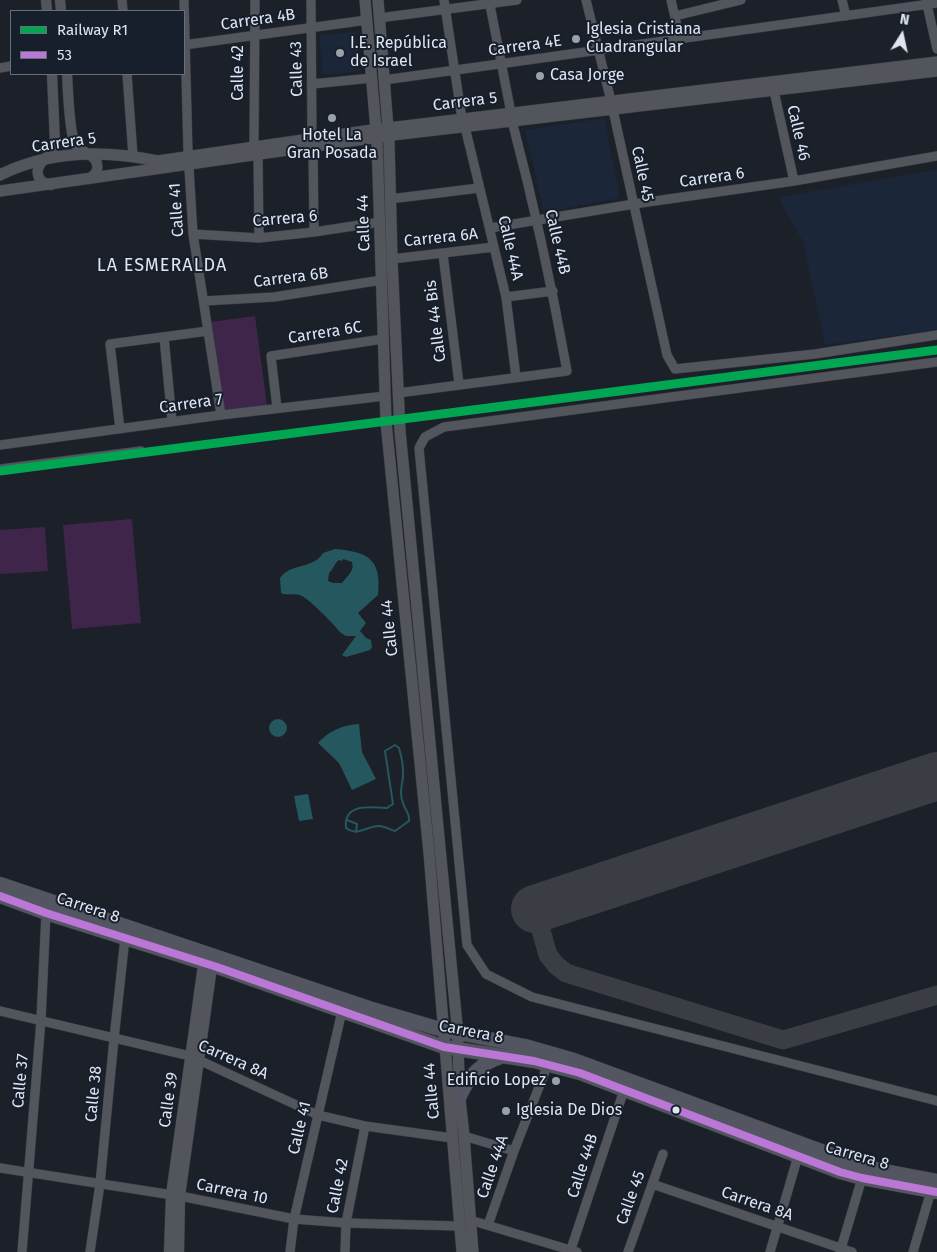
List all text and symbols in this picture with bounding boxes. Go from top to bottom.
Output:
street label: Carrera 4B [220,5,296,35]
legend [10,10,185,75]
north arrow [877,10,927,60]
text: N [899,11,911,29]
place label: Iglesia Cristiana Cuadrangular [586,20,701,58]
text: Railway R1 [57,21,128,39]
street label: Carrera 4E [487,31,563,61]
marker: Iglesia Cristiana Cuadrangular [570,33,582,45]
place label: I.E. República de Israel [350,34,447,72]
street label: Calle 43 [287,41,307,97]
street label: Calle 42 [229,45,249,101]
text: 53 [57,46,72,64]
marker: I.E. República de Israel [334,47,346,59]
place label: Casa Jorge [550,66,625,86]
marker: Casa Jorge [534,70,546,82]
street label: Carrera 5 [432,89,498,115]
street label: Calle 46 [782,103,814,163]
marker: Hotel La Gran Posada [326,112,338,124]
place label: Hotel La Gran Posada [287,126,377,164]
street label: Carrera 5 [31,129,97,157]
street label: Calle 45 [627,145,657,203]
street label: Carrera 6 [678,164,746,192]
street label: Calle 41 [166,182,188,238]
street label: Calle 44 [353,194,375,252]
street label: Carrera 6 [252,207,318,231]
street label: Calle 44B [540,208,574,276]
street label: Calle 44A [493,214,527,282]
street label: Carrera 6A [403,225,479,251]
district label: LA ESMERALDA [95,255,229,277]
street label: Carrera 6B [253,264,329,292]
street label: Calle 44 Bis [421,279,451,363]
street label: Carrera 6C [287,318,363,348]
street label: Carrera 7 [158,390,224,418]
street label: Calle 44 [377,599,403,657]
street label: Carrera 8 [54,889,122,927]
street label: Carrera 8 [437,1016,505,1048]
street label: Carrera 8A [195,1036,271,1084]
street label: Calle 37 [9,1053,33,1109]
street label: Calle 44 [420,1062,444,1120]
street label: Calle 38 [82,1065,106,1123]
street label: Calle 39 [156,1071,182,1129]
place label: Edificio Lopez [447,1071,546,1091]
marker: Edificio Lopez [550,1075,562,1087]
street label: Calle 41 [285,1099,315,1157]
place label: Iglesia De Dios [516,1101,622,1121]
marker: Iglesia De Dios [500,1105,512,1117]
unlabelled marker [671,1105,681,1115]
street label: Calle 44B [564,1131,602,1201]
street label: Calle 44A [473,1133,513,1201]
street label: Carrera 8 [823,1138,891,1174]
street label: Calle 42 [323,1157,353,1215]
street label: Calle 45 [612,1168,650,1228]
street label: Carrera 10 [195,1175,269,1209]
street label: Carrera 8A [719,1183,795,1225]

